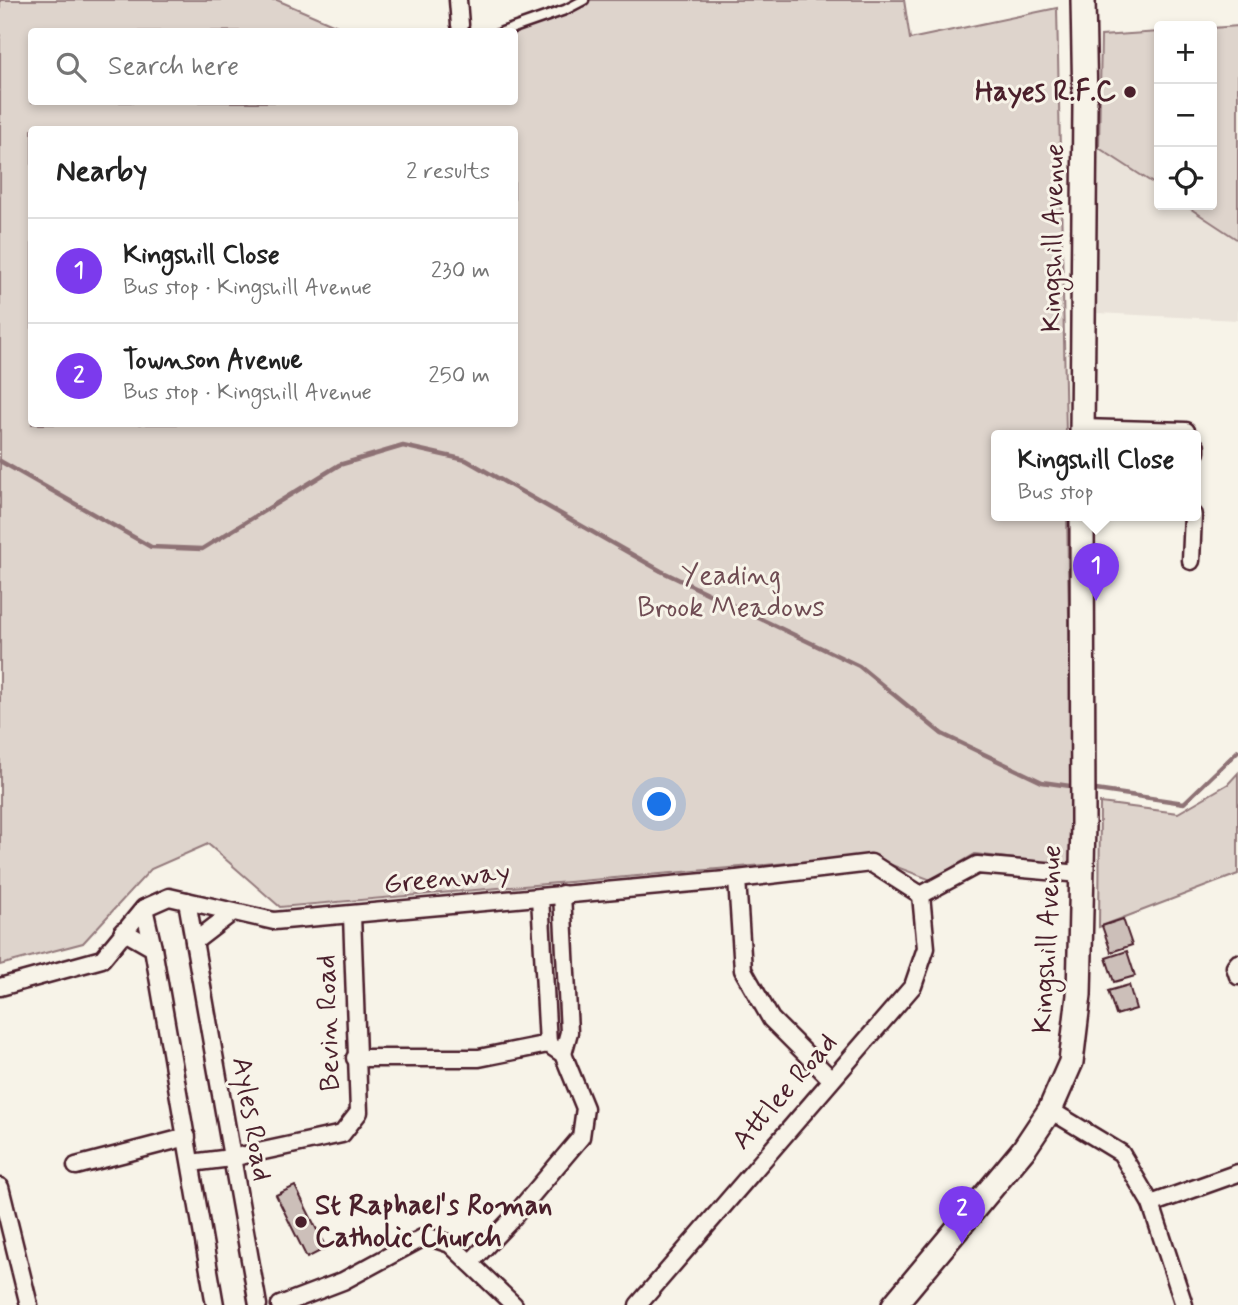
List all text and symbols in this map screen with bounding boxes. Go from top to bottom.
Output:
map controls [1154,21,1217,210]
button: + [1154,21,1217,84]
search box [28,28,518,105]
icon: search [52,48,90,86]
text: Search here [108,50,239,84]
place label: Hayes R.F.C [975,74,1116,111]
marker: Hayes R.F.C [1122,84,1138,100]
button: − [1154,84,1217,147]
street label: Kingshill Avenue [1034,143,1076,333]
button: locate [1154,147,1217,210]
text: Nearby [56,152,147,191]
text: 2 results [406,157,490,187]
text: Kingshill Close [123,239,280,273]
text: 1 [74,256,84,286]
text: 230 m [431,256,490,286]
text: Bus stop · Kingshill Avenue [123,273,372,303]
text: Townson Avenue [123,344,303,378]
text: 2 [73,361,85,391]
text: 250 m [428,361,490,391]
text: Bus stop · Kingshill Avenue [123,378,372,408]
popup [991,430,1201,521]
text: Kingshill Close [1018,444,1174,478]
text: Bus stop [1018,478,1094,508]
pin: 1 [1073,543,1119,601]
park label: Yeading Brook Meadows [637,558,825,627]
your location [642,787,676,821]
street label: Kingshill Avenue [1025,844,1073,1034]
street label: Greenway [382,854,512,904]
street label: Bevin Road [308,954,350,1092]
street label: Attlee Road [724,1026,846,1158]
street label: Ayles Road [222,1054,280,1184]
pin: 2 [939,1186,985,1244]
place label: St Raphael's Roman Catholic Church [315,1188,552,1257]
marker: St Raphael's Roman Catholic Church [293,1214,309,1230]

